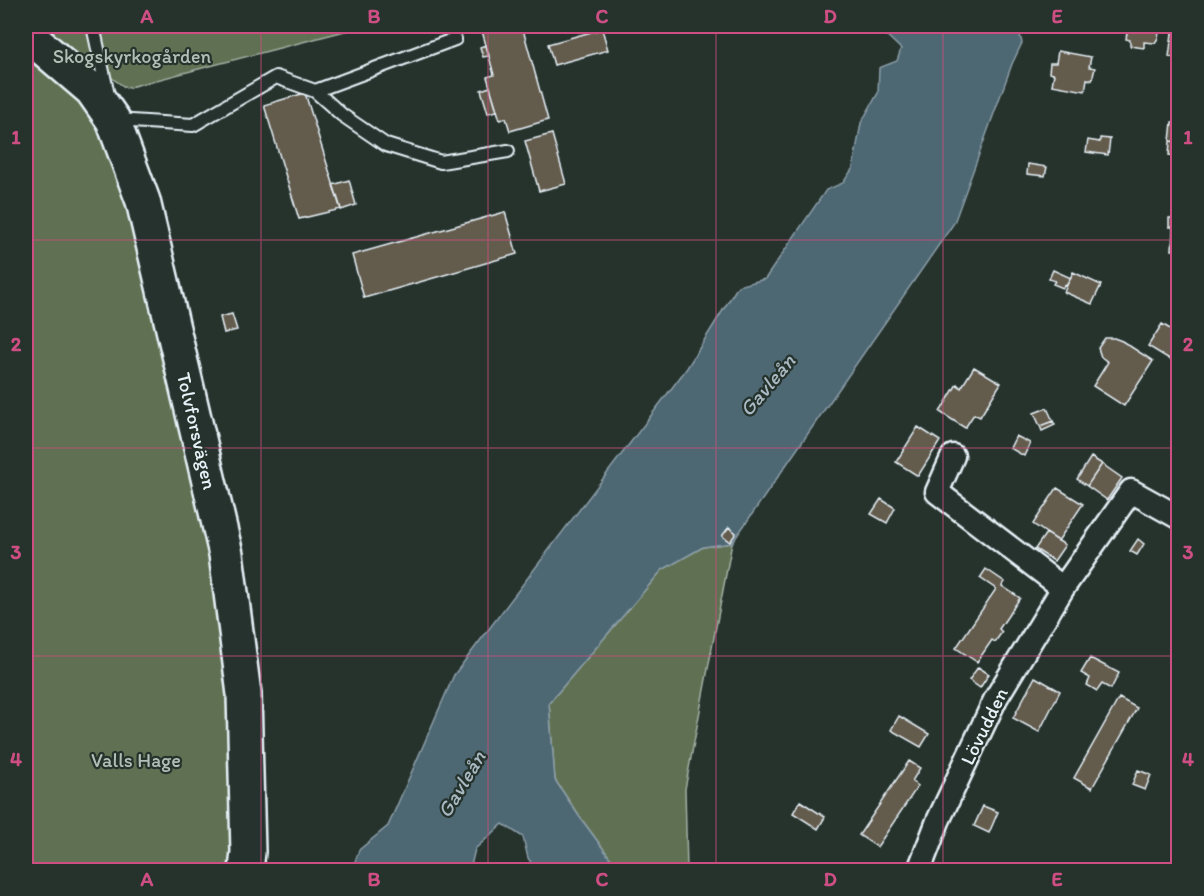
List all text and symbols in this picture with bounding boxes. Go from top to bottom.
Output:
text: A [140,4,154,28]
text: B [368,4,381,28]
text: C [596,4,609,28]
text: D [823,4,837,28]
text: E [1051,4,1063,28]
park label: Skogskyrkogården [53,44,212,68]
text: 1 [11,125,21,149]
text: 1 [1183,125,1193,149]
text: 2 [11,332,22,356]
text: 2 [1183,332,1194,356]
water label: Gavleån [734,348,801,421]
street label: Tolvforsvägen [172,370,222,492]
text: 3 [11,540,22,564]
text: 3 [1183,540,1194,564]
street label: Lövudden [955,683,1013,769]
water label: Gavleån [431,745,491,822]
text: 4 [10,747,22,771]
text: 4 [1182,747,1194,771]
park label: Valls Hage [91,748,181,772]
text: A [140,867,154,891]
text: B [368,867,381,891]
text: C [596,867,609,891]
text: D [823,867,837,891]
text: E [1051,867,1063,891]

